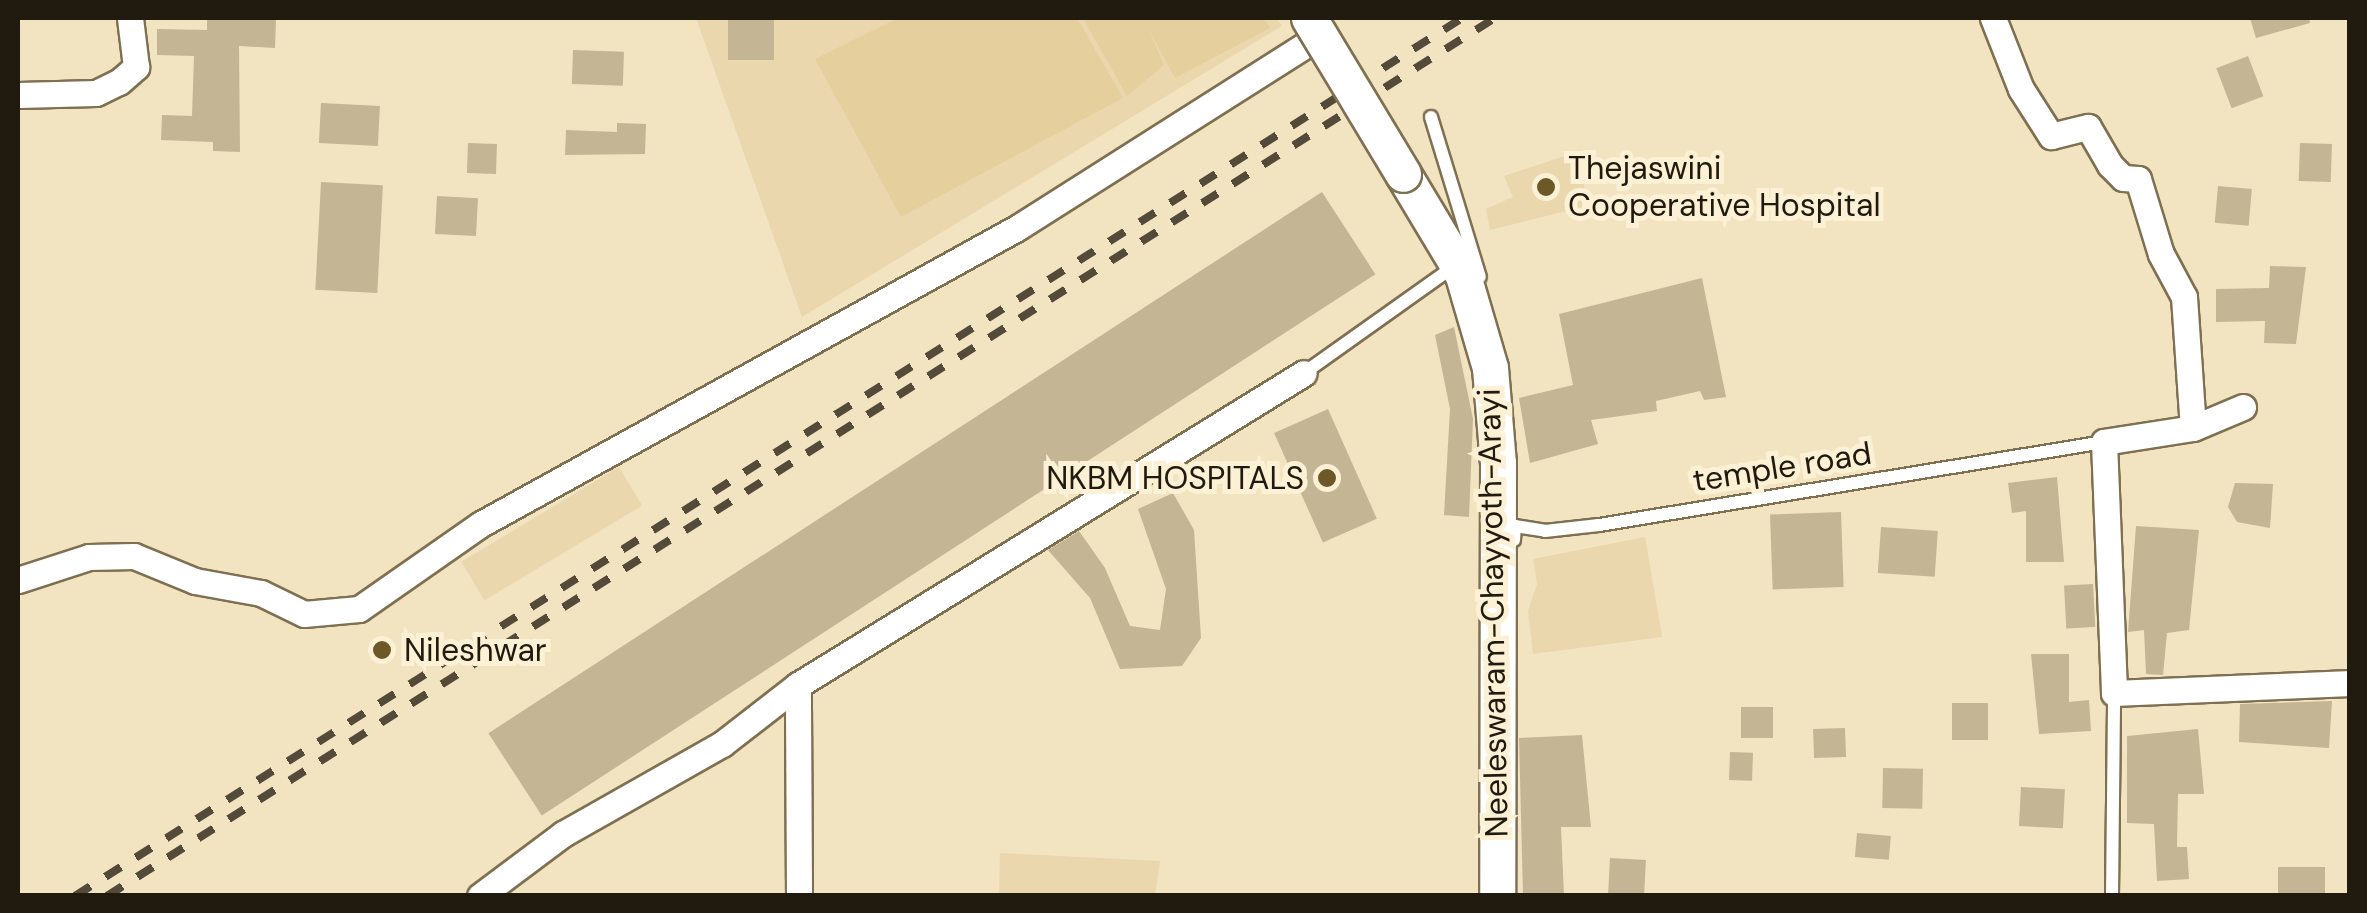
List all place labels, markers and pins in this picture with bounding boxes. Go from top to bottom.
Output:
place label: Thejaswini Cooperative Hospital [1568,150,1881,225]
marker: Thejaswini Cooperative Hospital [1533,174,1559,200]
place label: NKBM HOSPITALS [1046,459,1304,497]
marker: NKBM HOSPITALS [1314,465,1340,491]
place label: Nileshwar [404,631,547,669]
marker: Nileshwar [369,637,395,663]

